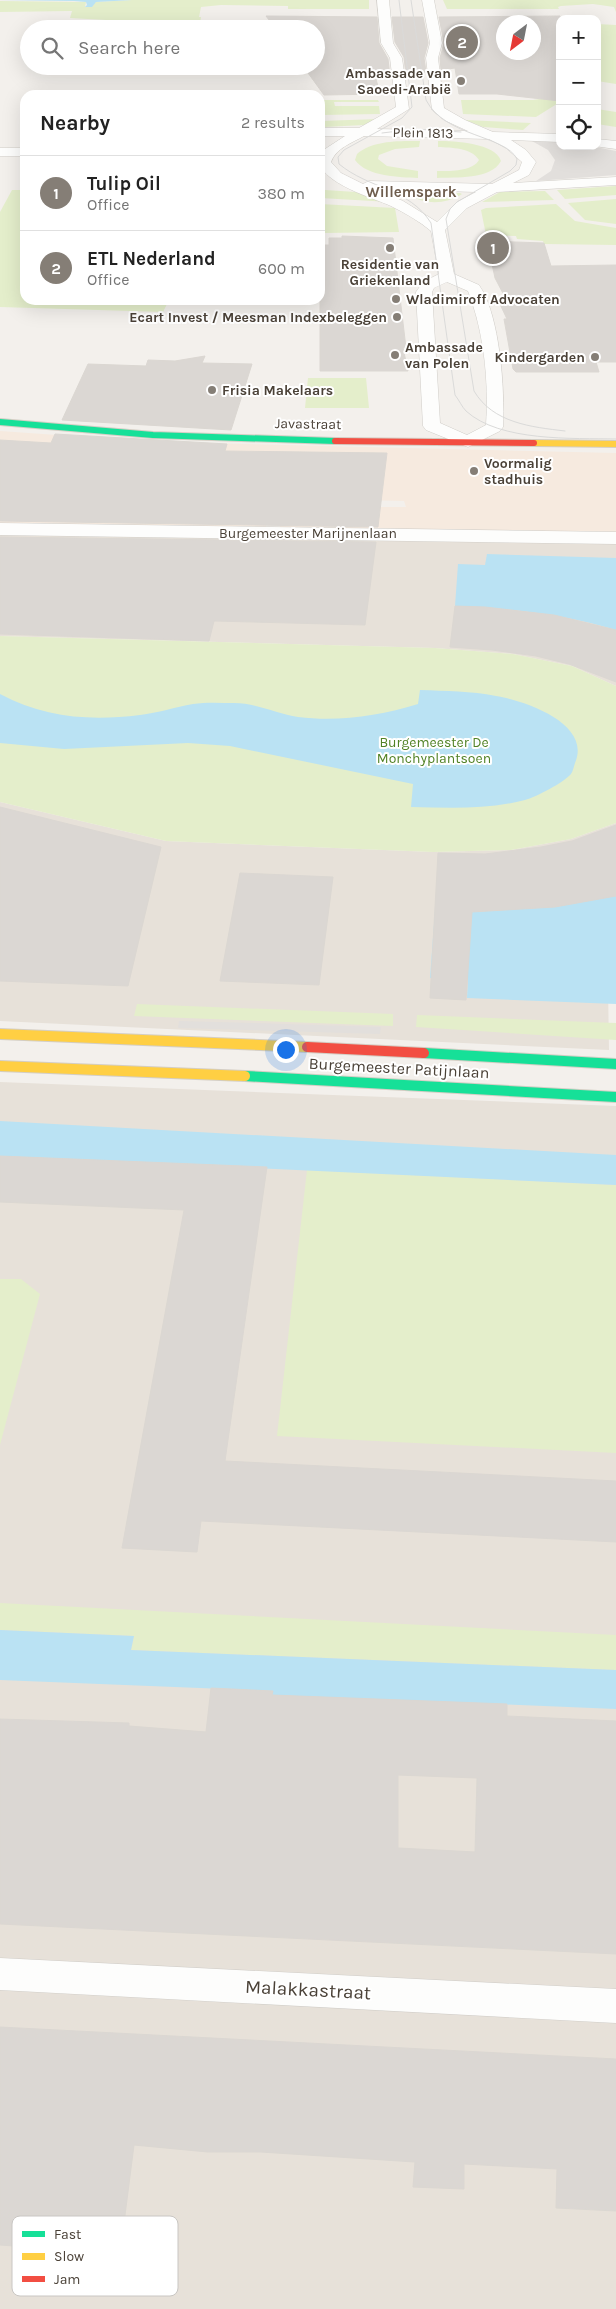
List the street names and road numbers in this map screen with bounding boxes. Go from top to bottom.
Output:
street label: Plein 1813 [392,124,454,142]
street label: Javastraat [275,415,341,433]
street label: Burgemeester Marijnenlaan [219,525,397,542]
street label: Burgemeester Patijnlaan [308,1054,490,1082]
street label: Malakkastraat [244,1976,372,2004]

